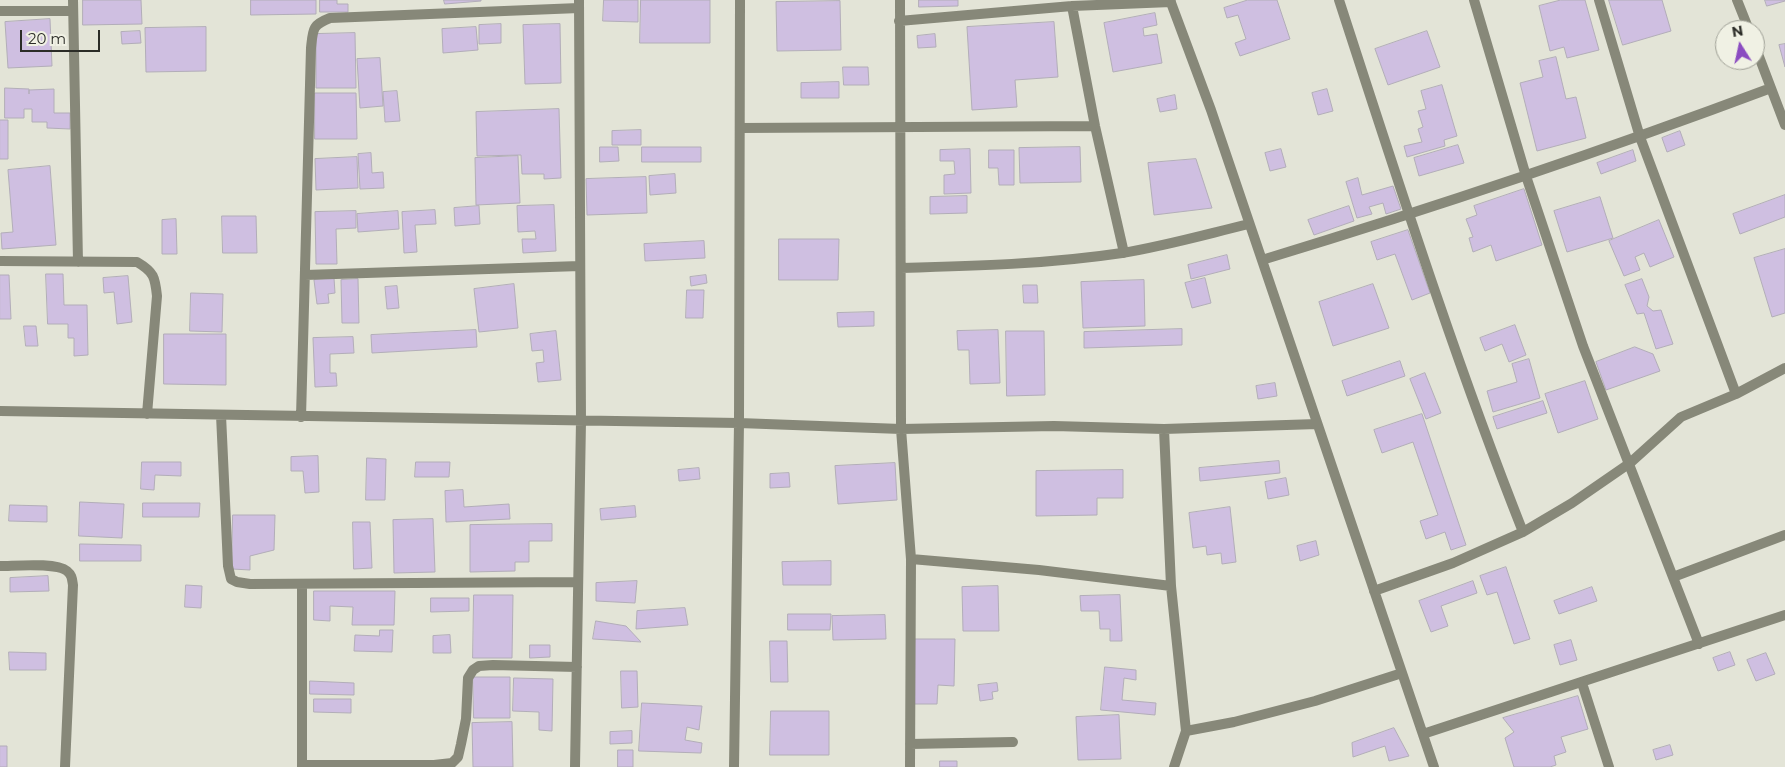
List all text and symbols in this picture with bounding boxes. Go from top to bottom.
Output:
scale bar [22,20,102,52]
north arrow [1715,20,1765,70]
text: N [1730,21,1745,41]
text: 20 m [28,29,66,48]

